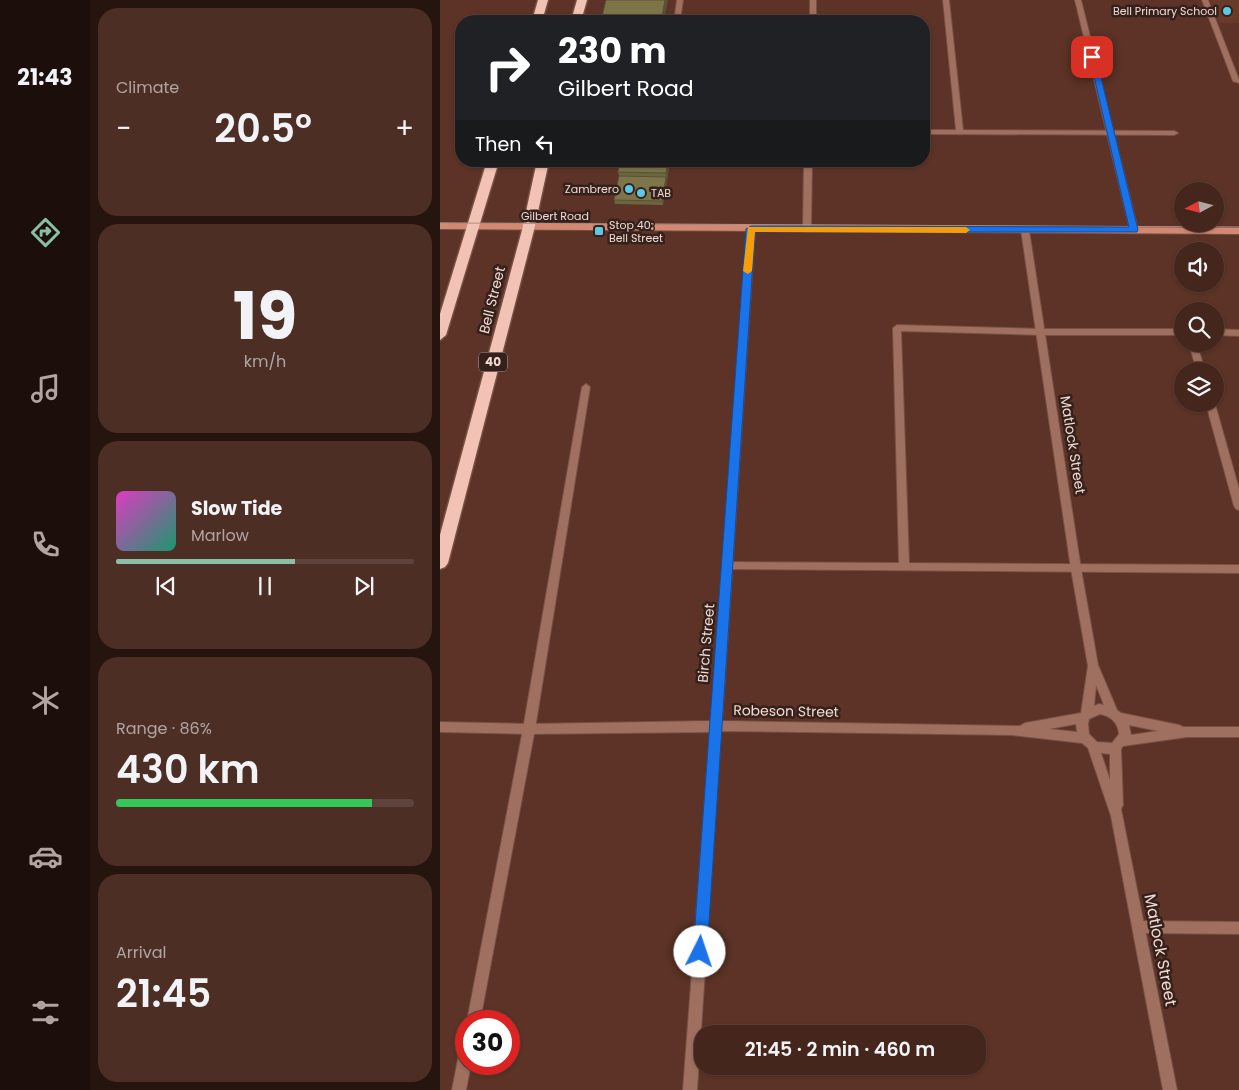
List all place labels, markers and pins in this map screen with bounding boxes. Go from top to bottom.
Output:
place label: Bell Primary School [1113,3,1217,19]
marker: Bell Primary School [1221,5,1233,17]
pin [1071,36,1113,78]
place label: Zambrero [565,181,619,197]
marker: Zambrero [623,183,635,195]
place label: TAB [651,185,671,201]
marker: TAB [635,187,647,199]
place label: Stop 40: Bell Street [609,217,663,246]
marker: Stop 40: Bell Street [593,225,605,237]

